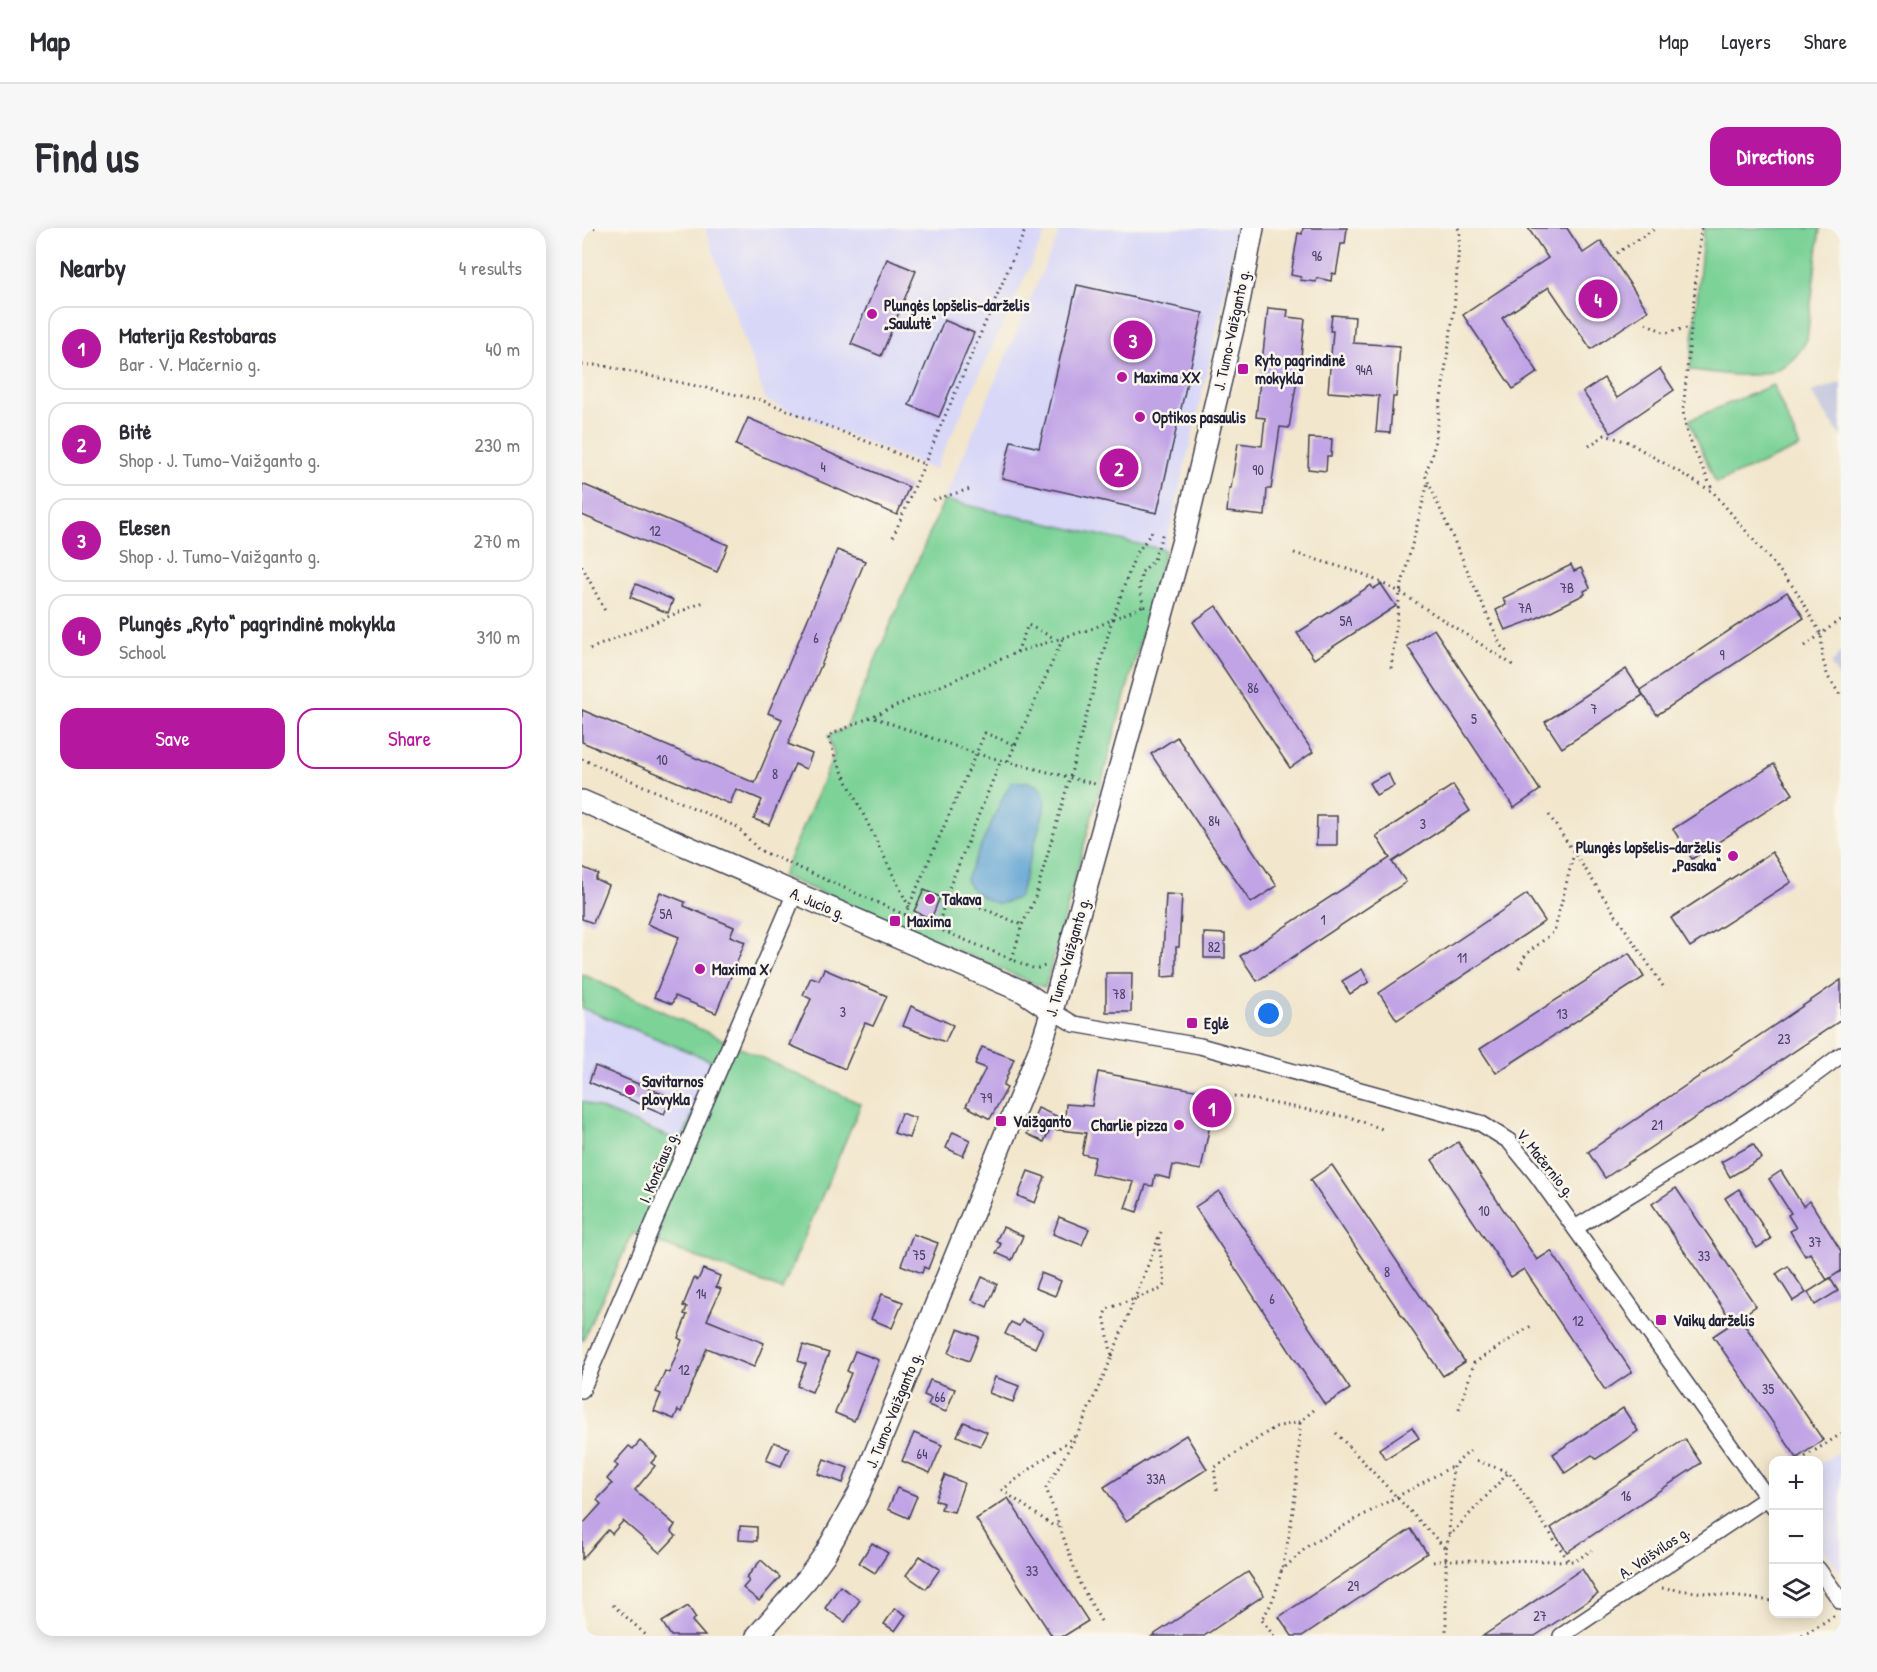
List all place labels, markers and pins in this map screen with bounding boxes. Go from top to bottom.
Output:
pin: 4 [1578,276,1618,322]
place label: Plungės lopšelis-darželis „Saulutė“ [884,294,1030,334]
marker: Plungės lopšelis-darželis „Saulutė“ [865,307,879,321]
pin: 3 [1114,318,1152,362]
place label: Ryto pagrindinė mokykla [1255,349,1346,390]
marker: Ryto pagrindinė mokykla [1236,362,1250,376]
place label: Maxima XX [1134,366,1201,388]
marker: Maxima XX [1115,370,1129,384]
place label: Optikos pasaulis [1152,406,1247,429]
marker: Optikos pasaulis [1133,410,1147,424]
pin: 2 [1100,446,1138,490]
place label: Plungės lopšelis-darželis „Pasaka“ [1576,836,1722,876]
marker: Plungės lopšelis-darželis „Pasaka“ [1726,849,1740,863]
place label: Takava [941,888,982,910]
marker: Takava [923,892,937,906]
place label: Maxima [907,910,951,932]
marker: Maxima [888,914,902,928]
place label: Maxima X [712,958,769,980]
marker: Maxima X [693,962,707,976]
place label: Eglė [1204,1012,1229,1035]
marker: Eglė [1185,1016,1199,1030]
place label: Savitarnos plovykla [642,1070,704,1111]
marker: Savitarnos plovykla [623,1083,637,1097]
pin: 1 [1192,1086,1232,1130]
place label: Vaižganto [1013,1110,1072,1133]
marker: Vaižganto [994,1114,1008,1128]
place label: Charlie pizza [1091,1114,1168,1137]
marker: Charlie pizza [1172,1118,1186,1132]
place label: Vaikų darželis [1673,1309,1755,1331]
marker: Vaikų darželis [1654,1313,1668,1327]

